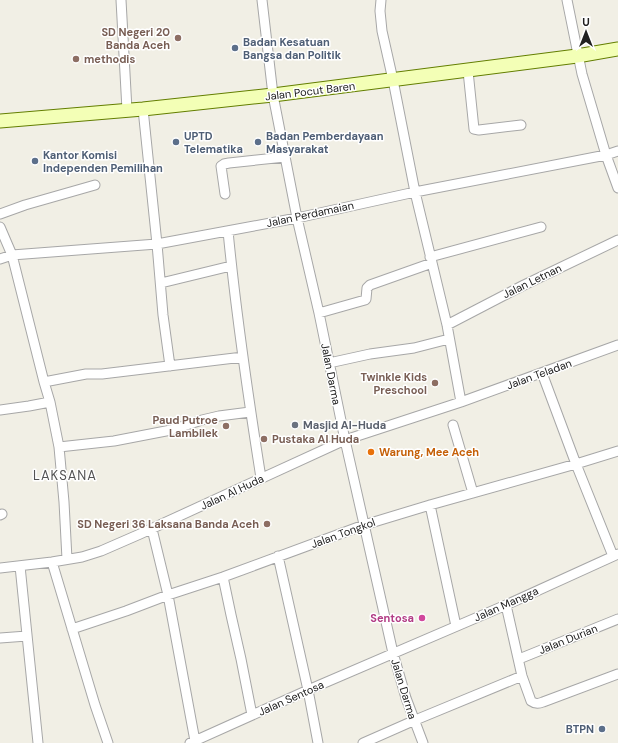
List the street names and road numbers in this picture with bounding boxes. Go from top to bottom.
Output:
street label: Jalan Pocut Baren [264,79,356,103]
street label: Jalan Perdamaian [265,198,355,230]
street label: Jalan Letnan [500,261,564,301]
street label: Jalan Darma [318,342,344,406]
street label: Jalan Teladan [505,356,573,392]
street label: Jalan Al Huda [198,471,266,513]
street label: Jalan Tongkol [309,515,377,551]
street label: Jalan Mangga [472,584,540,624]
street label: Jalan Durian [537,621,599,657]
street label: Jalan Darma [388,657,420,721]
street label: Jalan Sentosa [256,677,326,719]

